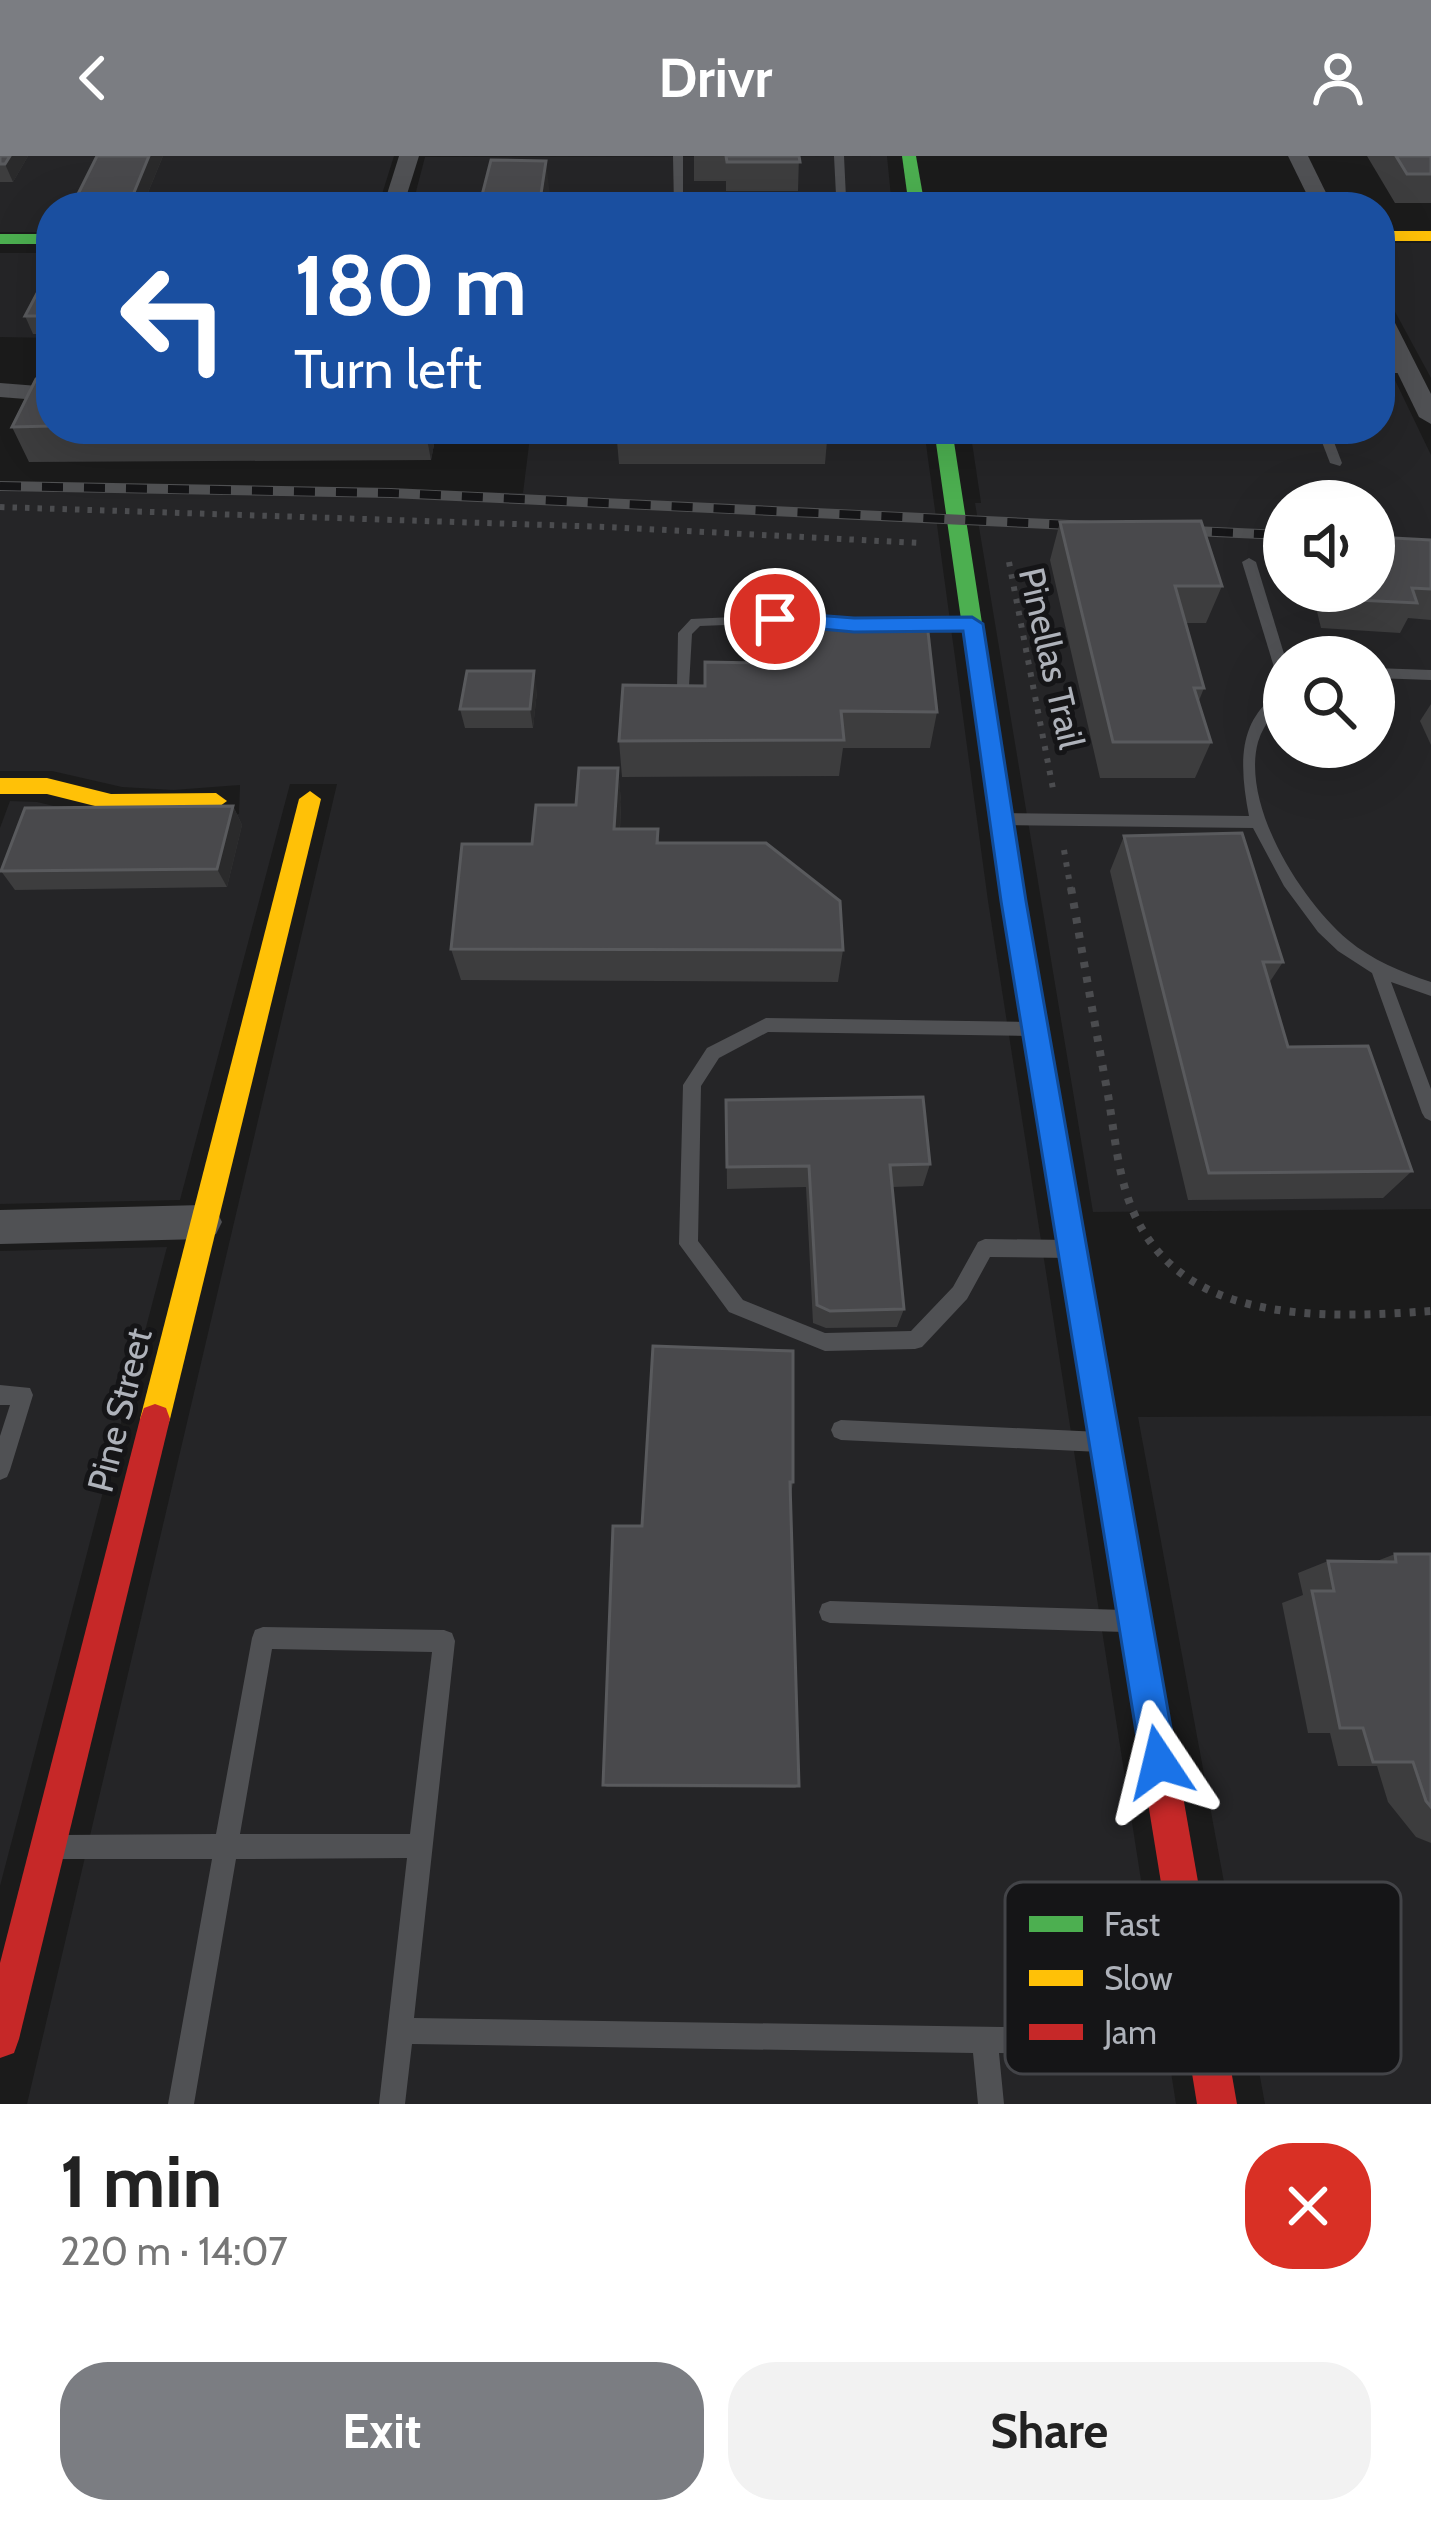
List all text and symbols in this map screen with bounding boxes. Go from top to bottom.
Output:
icon: back [60,45,126,111]
text: Drivr [659,45,772,111]
icon: person [1305,45,1371,111]
text: 180 m [294,234,527,336]
icon: left [96,240,252,396]
text: Turn left [294,336,482,402]
map controls [1263,480,1395,768]
button: sound [1263,480,1395,612]
street label: Pinellas Trail [1010,563,1094,753]
pin [724,568,826,670]
icon: arrive [742,586,808,652]
button: search [1263,636,1395,768]
street label: Pine Street [77,1324,161,1496]
position arrow [1096,1699,1222,1825]
legend [1005,1882,1401,2074]
text: Fast [1104,1904,1160,1944]
text: Slow [1104,1958,1173,1998]
text: Jam [1103,2012,1157,2052]
text: 1 min [60,2138,222,2225]
button: close [1245,2143,1371,2269]
text: 220 m · 14:07 [60,2227,288,2275]
button: Exit [60,2362,704,2500]
button: Share [728,2362,1371,2500]

